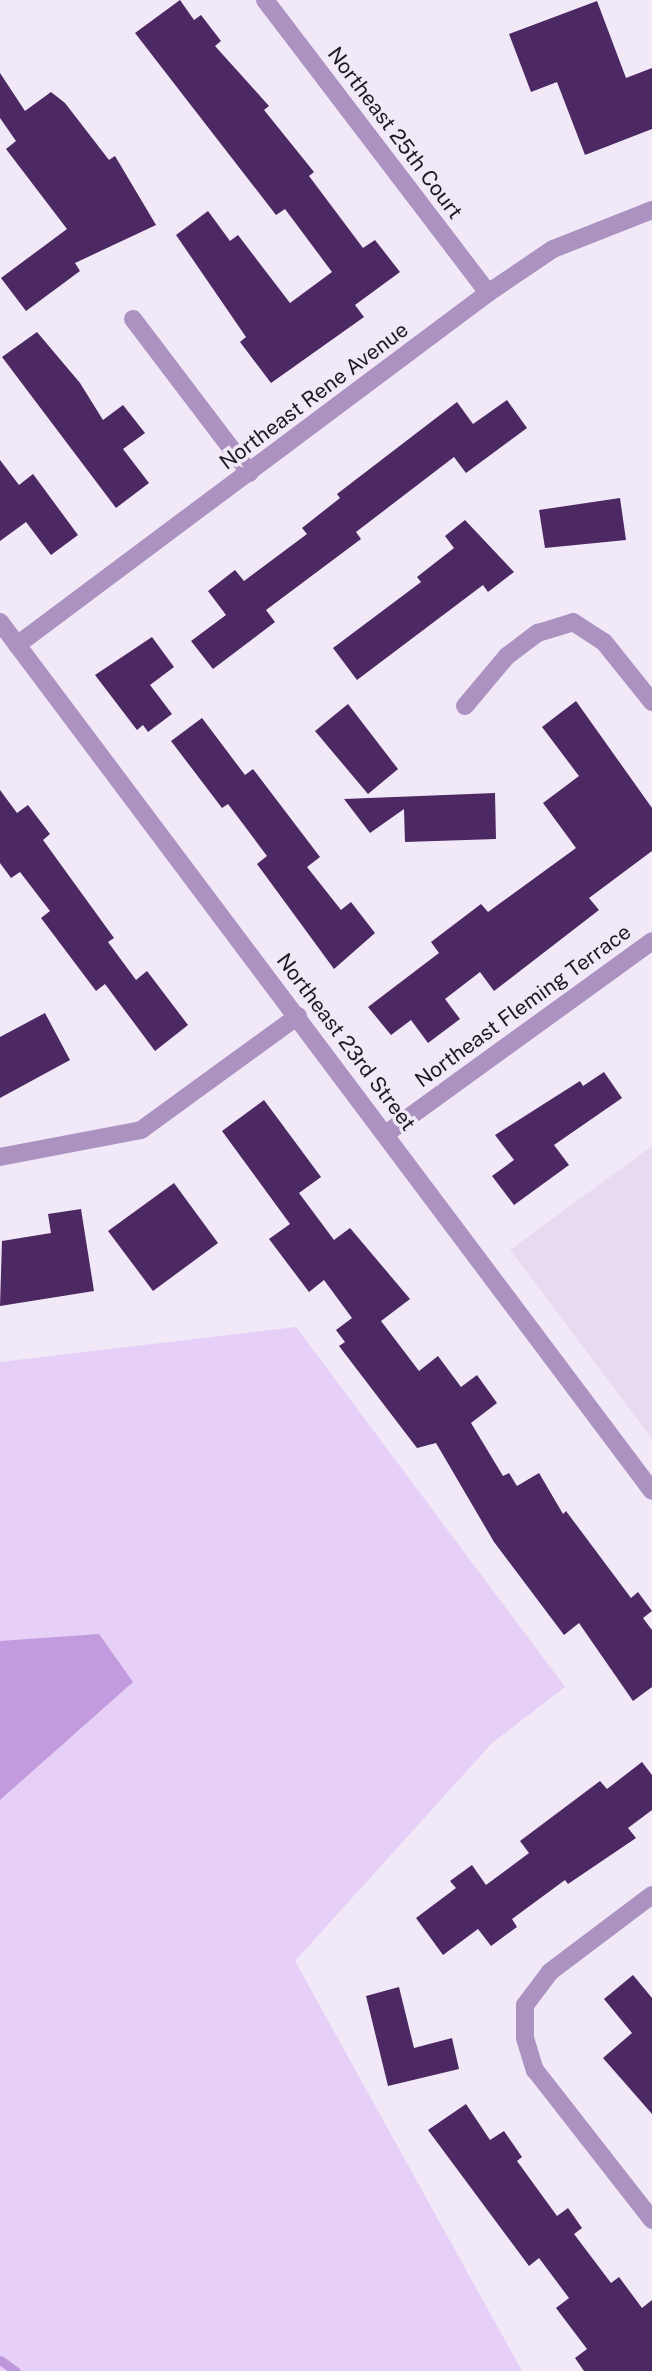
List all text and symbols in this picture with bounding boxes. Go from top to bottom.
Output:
street label: Northeast 25th Court [322,42,468,224]
street label: Northeast Rene Avenue [215,317,413,475]
street label: Northeast Fleming Terrace [410,919,636,1093]
street label: Northeast 23rd Street [271,948,421,1136]

